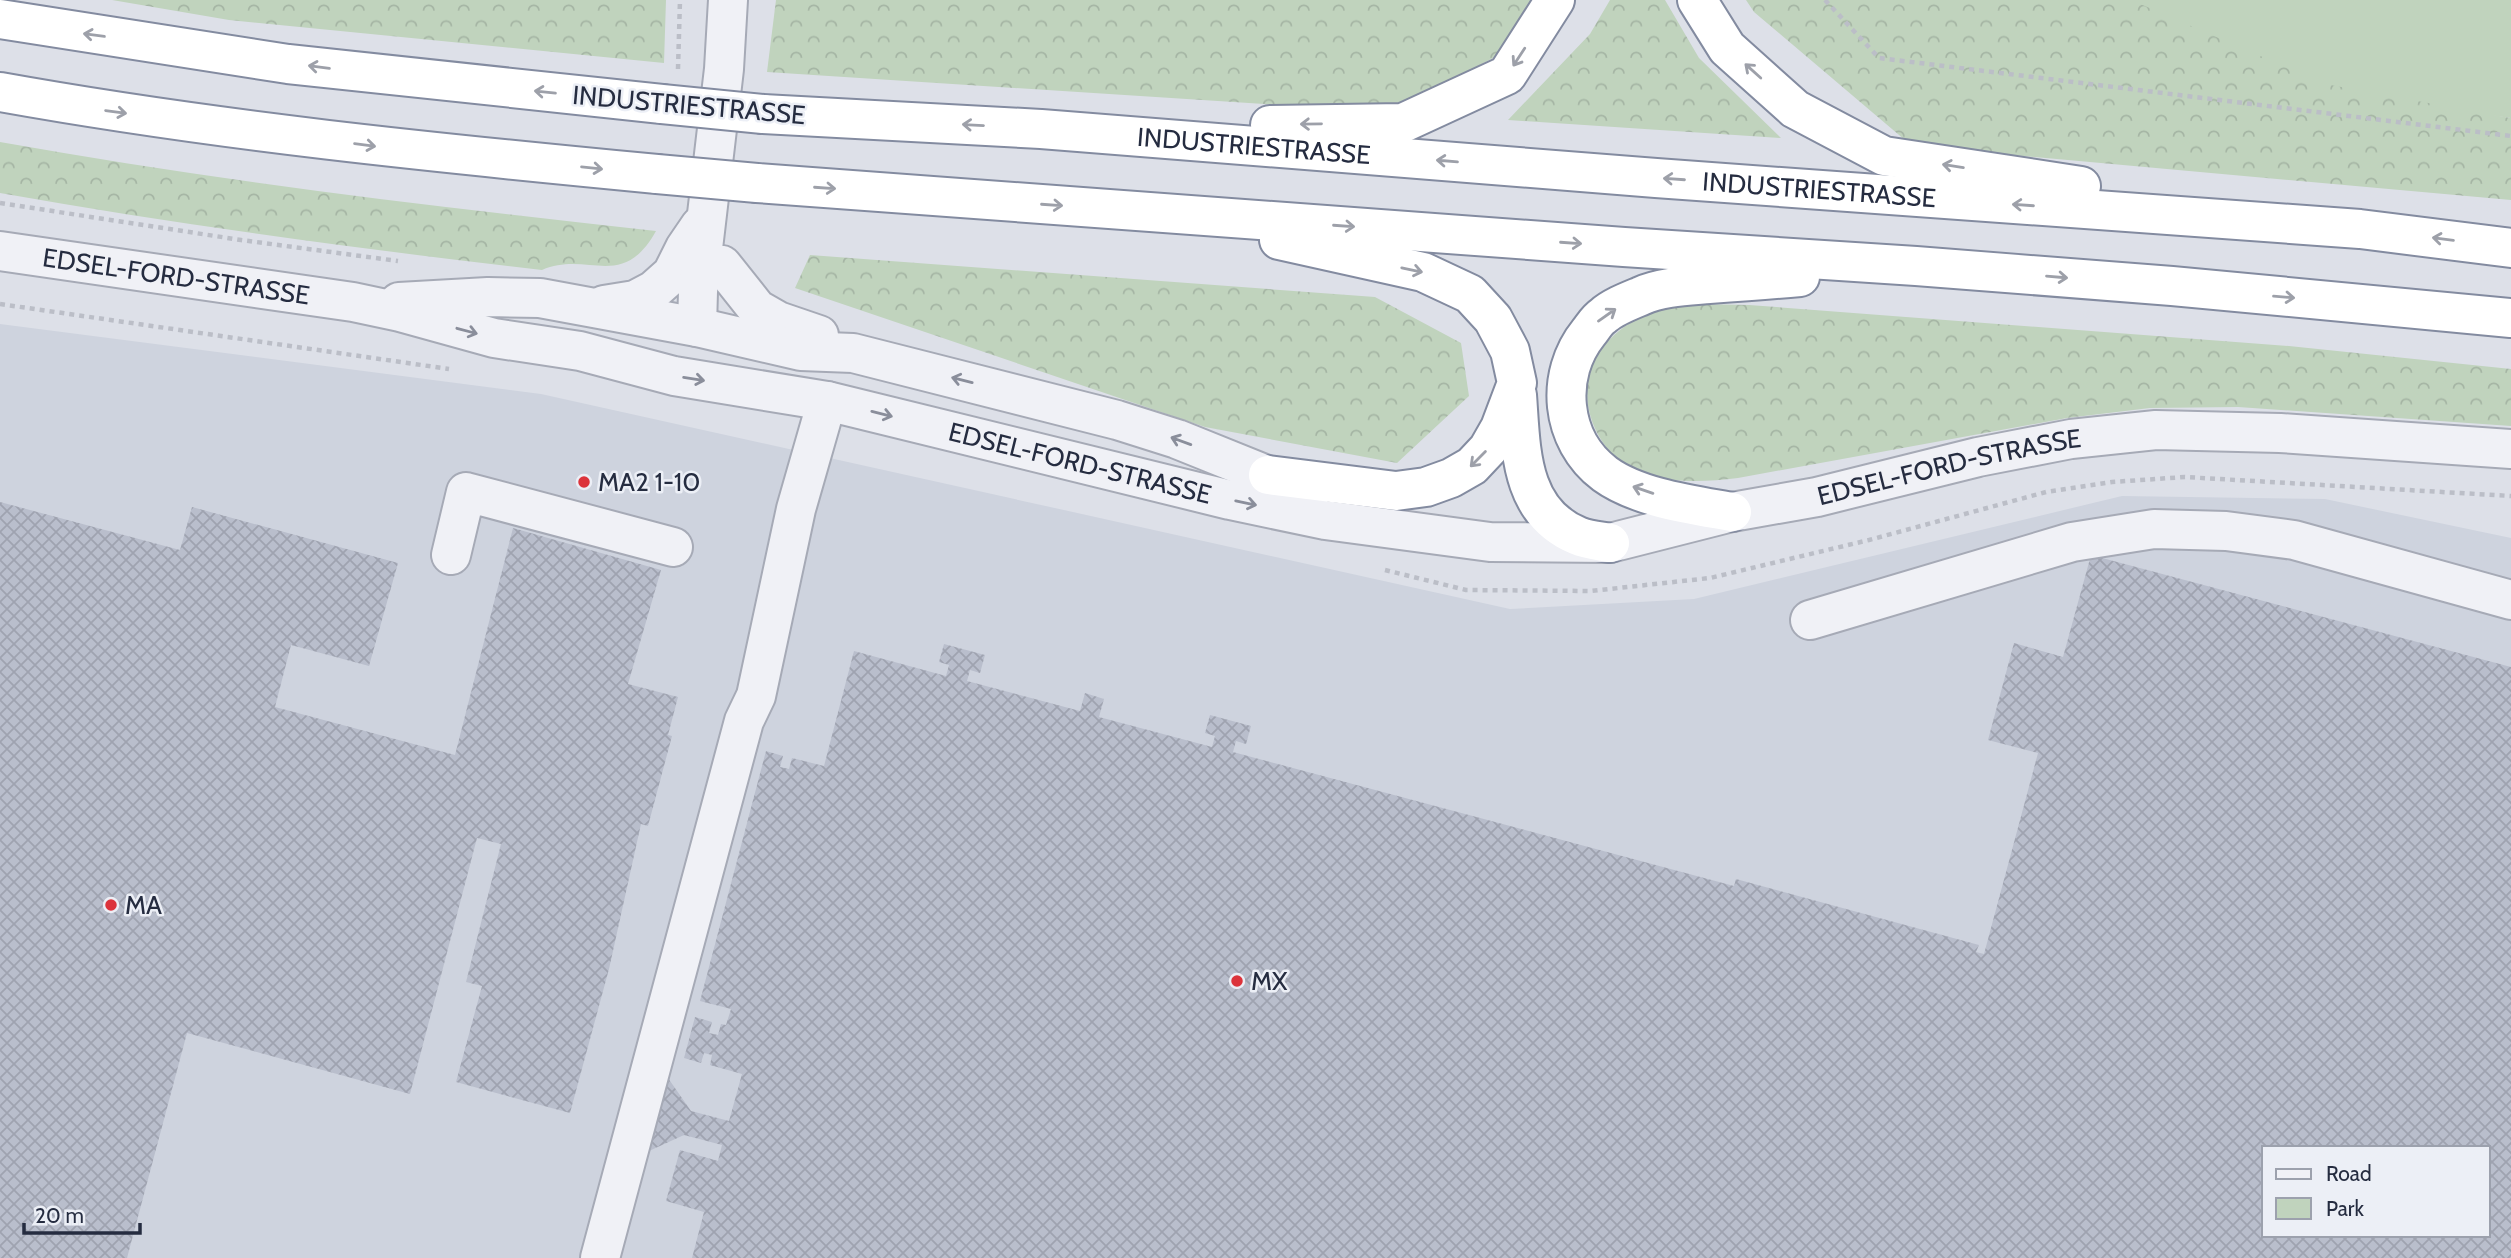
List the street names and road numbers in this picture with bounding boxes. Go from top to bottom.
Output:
street label: INDUSTRIESTRASSE [571,79,807,131]
street label: INDUSTRIESTRASSE [1136,121,1372,171]
street label: INDUSTRIESTRASSE [1701,165,1937,214]
street label: EDSEL-FORD-STRASSE [40,241,312,312]
street label: EDSEL-FORD-STRASSE [945,415,1215,511]
street label: EDSEL-FORD-STRASSE [1814,422,2083,512]

